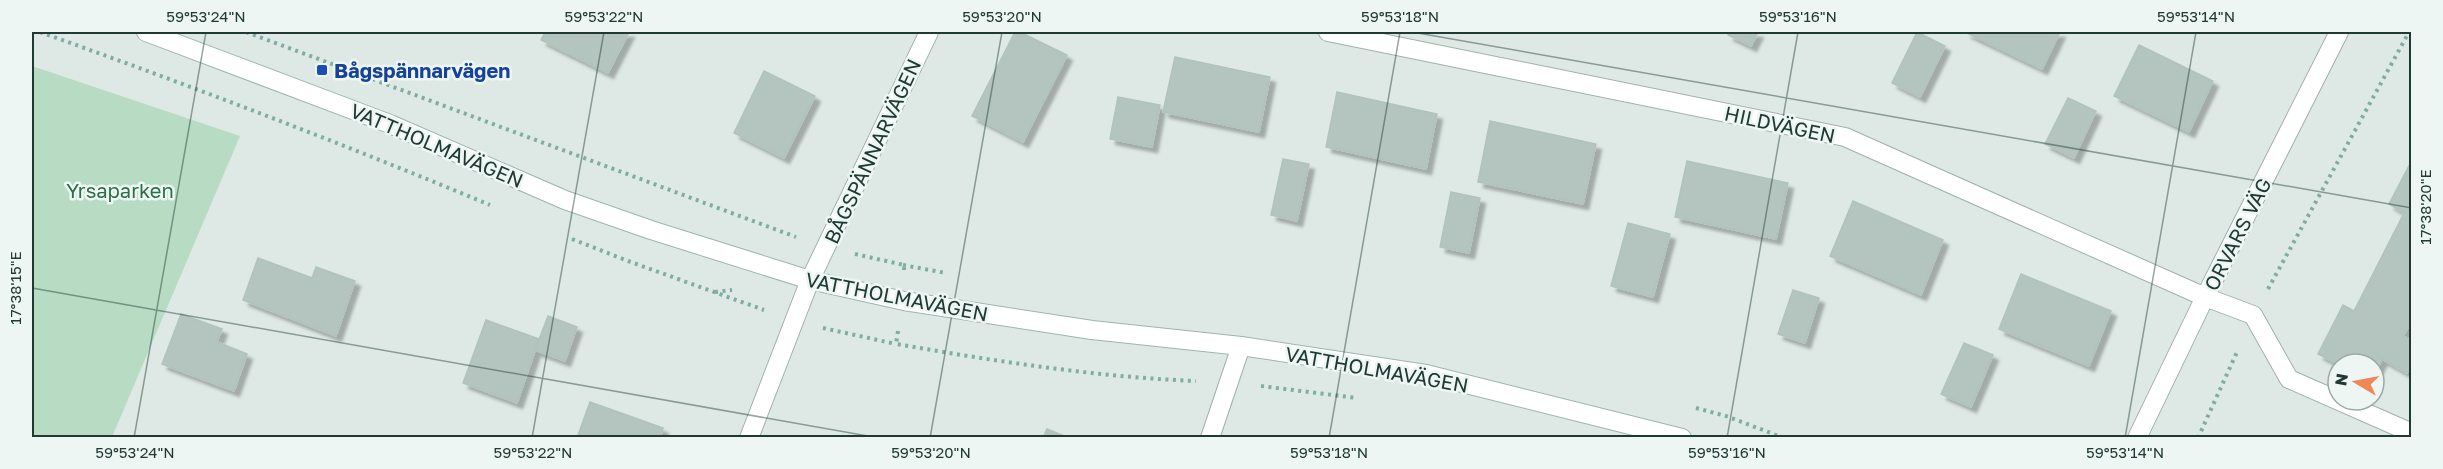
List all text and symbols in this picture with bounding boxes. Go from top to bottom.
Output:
text: 59°53'24"N [166,7,246,25]
text: 59°53'22"N [564,7,644,25]
text: 59°53'20"N [962,7,1042,25]
text: 59°53'18"N [1361,7,1439,25]
text: 59°53'16"N [1759,7,1837,25]
text: 59°53'14"N [2157,7,2235,25]
street label: BÅGSPÄNNARVÄGEN [819,55,925,247]
place label: Bågspännarvägen [334,58,510,82]
marker: Bågspännarvägen [315,63,329,77]
street label: VATTHOLMAVÄGEN [347,98,527,192]
street label: HILDVÄGEN [1722,101,1838,147]
text: 17°38'20"E [2416,169,2434,245]
street label: ORVARS VÄG [2198,174,2276,294]
park label: Yrsaparken [66,178,174,202]
text: 17°38'15"E [6,251,24,325]
street label: VATTHOLMAVÄGEN [804,267,990,325]
street label: VATTHOLMAVÄGEN [1284,341,1470,397]
north arrow [2326,352,2386,412]
text: N [2330,372,2352,387]
text: 59°53'24"N [95,443,175,461]
text: 59°53'22"N [493,443,573,461]
text: 59°53'20"N [891,443,971,461]
text: 59°53'18"N [1290,443,1368,461]
text: 59°53'16"N [1688,443,1766,461]
text: 59°53'14"N [2086,443,2164,461]

